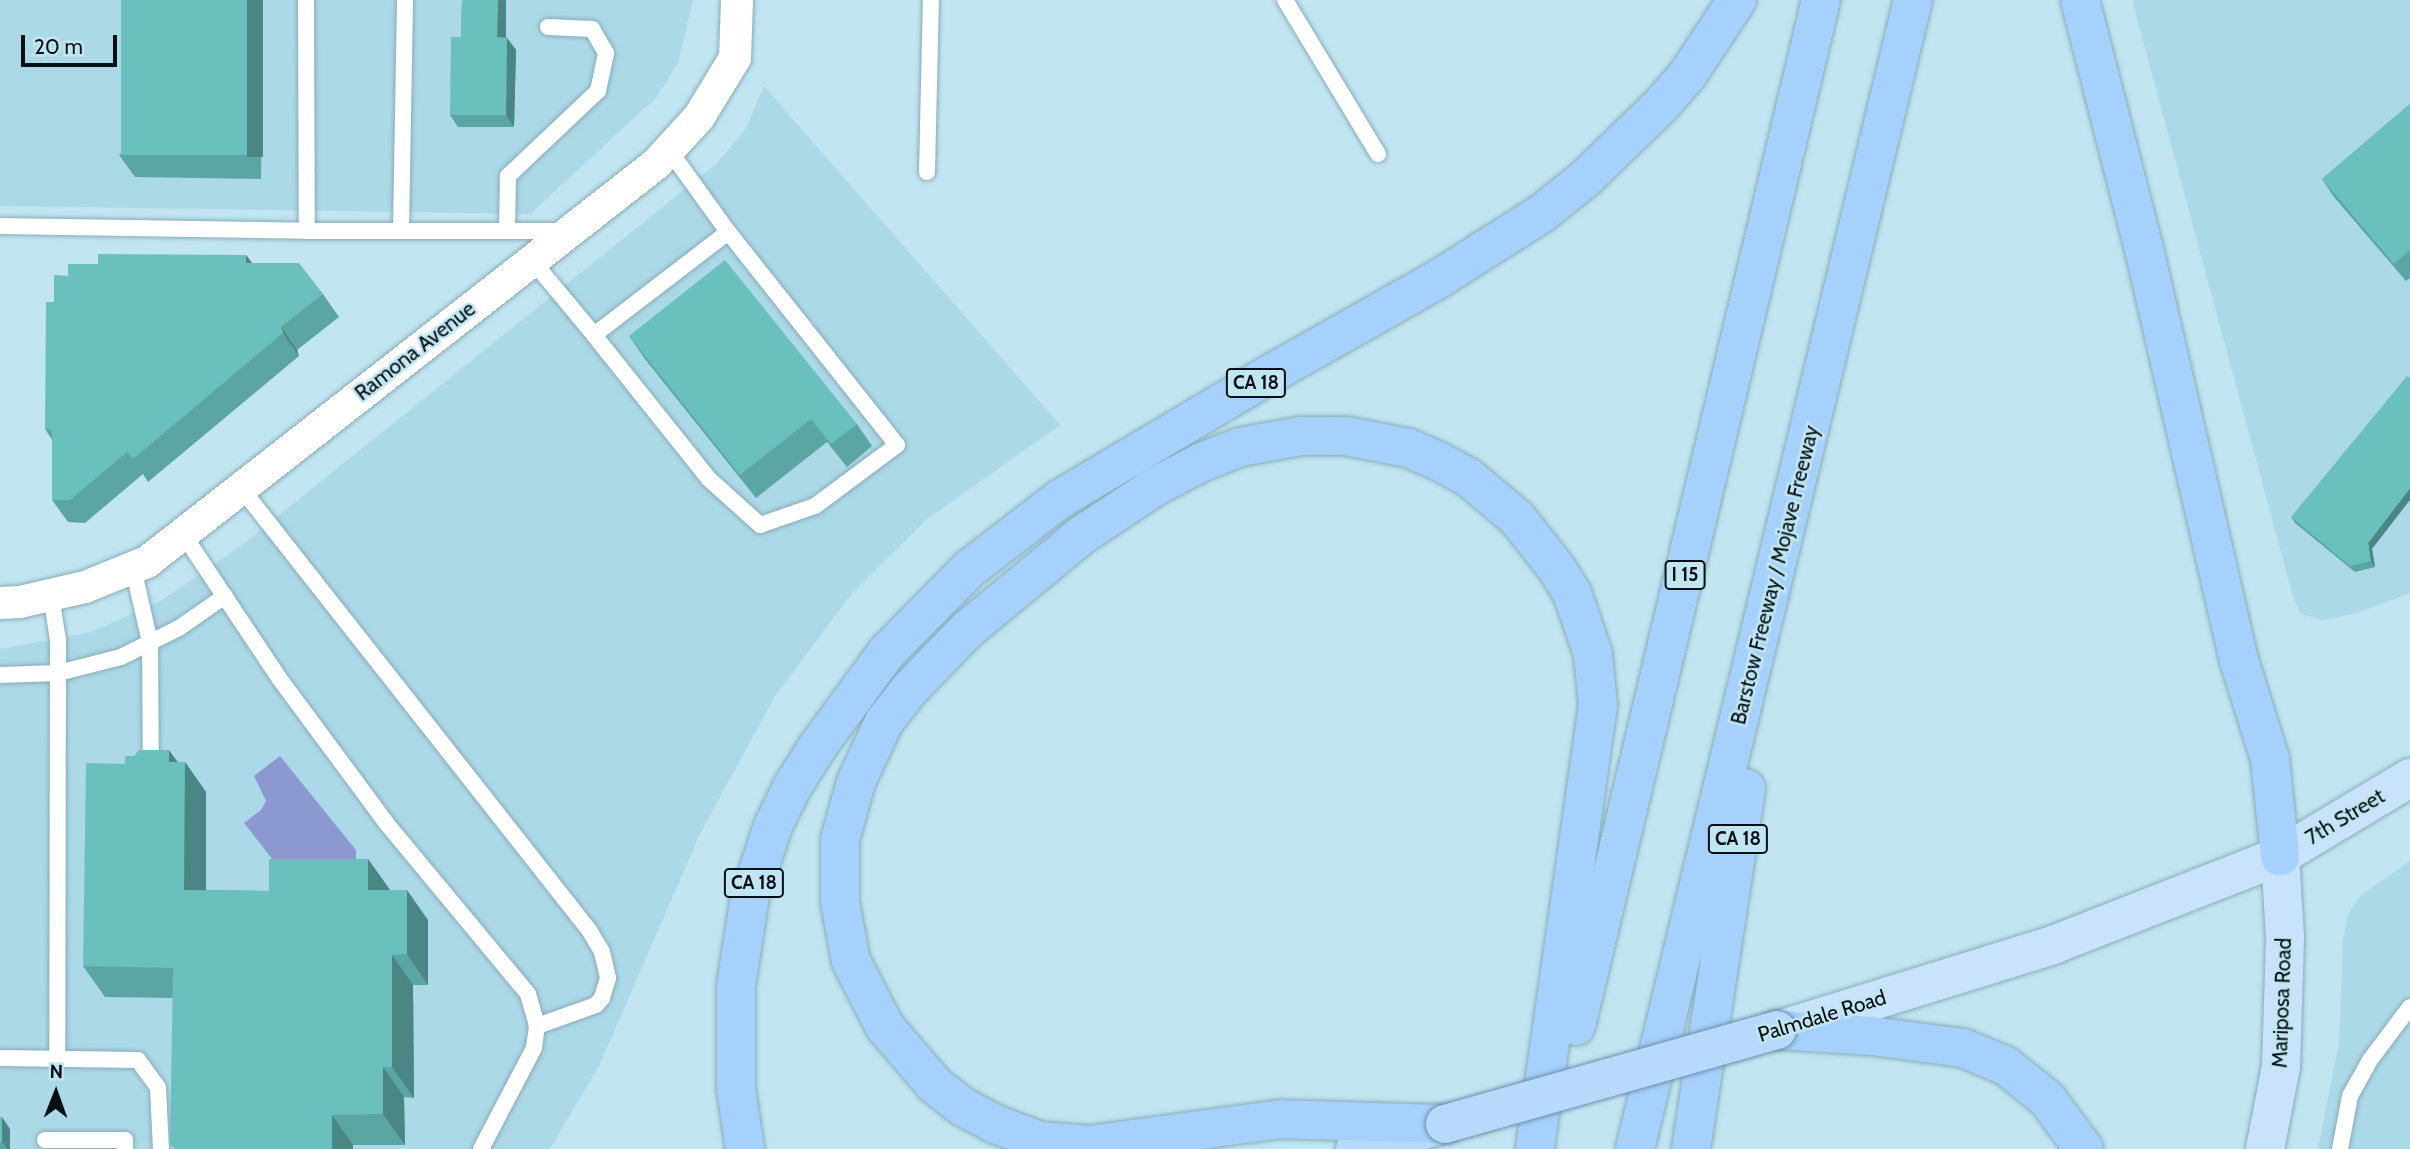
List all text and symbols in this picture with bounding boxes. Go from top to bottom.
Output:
scale bar [24,21,121,65]
text: 20 m [34,34,83,59]
street label: Ramona Avenue [350,296,480,406]
road number: CA 18 [1224,368,1288,398]
street label: Barstow Freeway / Mojave Freeway [1726,423,1824,727]
road number: I 15 [1664,560,1706,590]
street label: 7th Street [2301,784,2389,850]
road number: CA 18 [1706,824,1770,854]
road number: CA 18 [722,868,786,898]
street label: Mariposa Road [2267,937,2297,1069]
street label: Palmdale Road [1755,985,1889,1047]
north arrow [21,1058,91,1128]
text: N [49,1060,63,1083]

